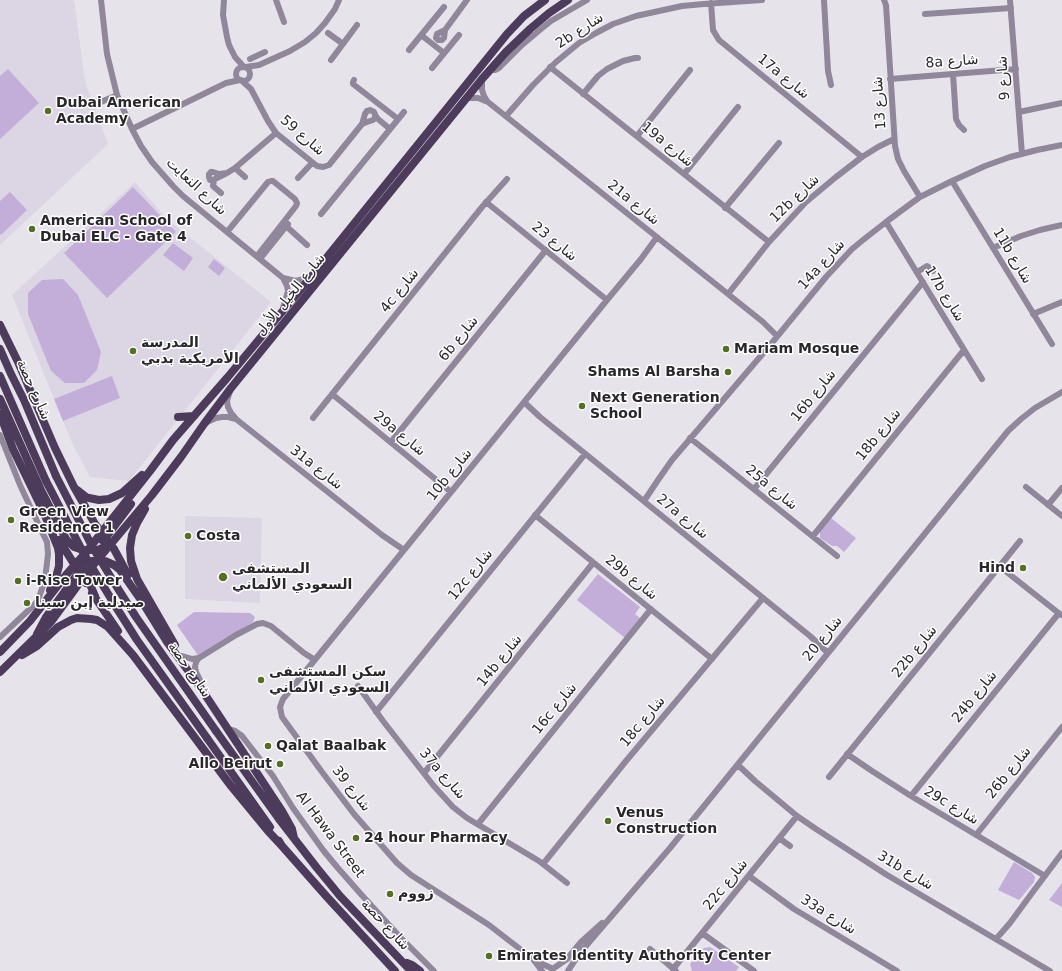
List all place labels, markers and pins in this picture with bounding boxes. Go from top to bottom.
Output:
place label: Dubai American Academy [56,95,181,128]
marker: Dubai American Academy [43,106,53,116]
place label: American School of Dubai ELC - Gate 4 [40,213,192,246]
marker: American School of Dubai ELC - Gate 4 [27,224,37,234]
place label: المدرسة الأمريكية بدبي [141,335,239,368]
place label: Mariam Mosque [734,341,859,357]
marker: Mariam Mosque [721,344,731,354]
marker: المدرسة الأمريكية بدبي [128,346,138,356]
place label: Shams Al Barsha [587,364,720,380]
marker: Shams Al Barsha [723,367,733,377]
place label: Next Generation School [590,390,720,422]
marker: Next Generation School [577,401,587,411]
place label: Green View Residence 1 [19,504,114,536]
marker: Green View Residence 1 [6,515,16,525]
place label: Costa [196,528,240,544]
marker: Costa [183,531,193,541]
place label: Hind [978,560,1015,576]
place label: المستشفى السعودي الألماني [232,561,352,594]
marker: Hind [1018,563,1028,573]
marker: المستشفى السعودي الألماني [217,571,229,583]
place label: i-Rise Tower [26,573,122,589]
marker: i-Rise Tower [13,576,23,586]
place label: صيدلية إبن سينا [35,595,145,611]
marker: صيدلية إبن سينا [22,598,32,608]
place label: سكن المستشفى السعودي الألماني [269,664,389,696]
marker: سكن المستشفى السعودي الألماني [256,675,266,685]
place label: Qalat Baalbak [276,738,386,754]
marker: Qalat Baalbak [263,741,273,751]
place label: Allo Beirut [189,756,272,772]
marker: Allo Beirut [275,759,285,769]
place label: Venus Construction [616,805,717,838]
marker: Venus Construction [603,816,613,826]
place label: 24 hour Pharmacy [364,830,508,846]
marker: 24 hour Pharmacy [351,833,361,843]
place label: زووم [398,886,434,902]
marker: زووم [385,889,395,899]
place label: Emirates Identity Authority Center [497,948,771,964]
marker: Emirates Identity Authority Center [484,951,494,961]

